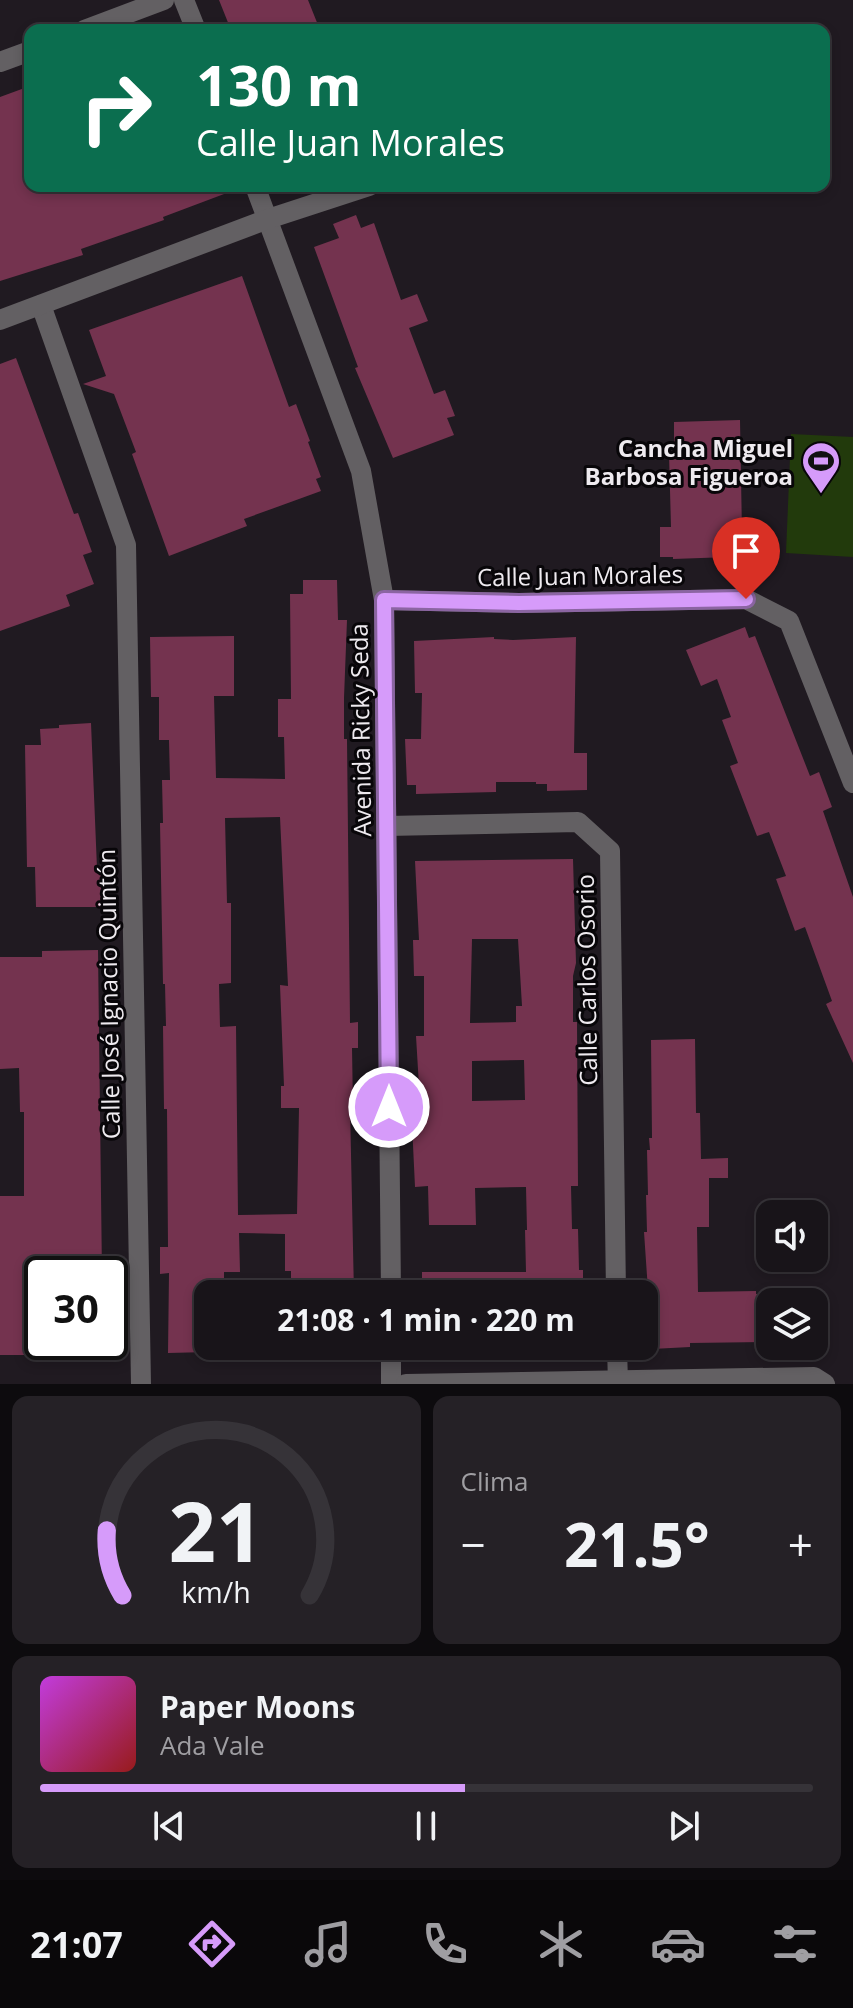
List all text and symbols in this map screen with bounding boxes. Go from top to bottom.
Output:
text: 130 m [196,46,362,122]
icon: right [64,56,168,160]
text: Calle Juan Morales [196,118,505,167]
place label: Cancha Miguel Barbosa Figueroa [585,431,793,492]
sports icon: Cancha Miguel Barbosa Figueroa [800,440,842,495]
pin [712,517,780,599]
icon: arrive [724,529,768,573]
street label: Calle Juan Morales [477,557,683,593]
street label: Avenida Ricky Seda [342,623,378,837]
street label: Calle José Ignacio Quintón [89,849,127,1139]
street label: Calle Carlos Osorio [568,874,604,1086]
position arrow [347,1065,431,1149]
map controls [756,1200,828,1360]
button: sound [756,1200,828,1272]
speed limit sign: 30 [24,1256,128,1360]
button: layers [756,1288,828,1360]
text: 21:08 · 1 min · 220 m [277,1299,575,1340]
text: Clima [461,1463,529,1499]
text: 21 [169,1473,264,1586]
text: 21.5° [564,1503,710,1585]
text: − [461,1514,486,1574]
text: + [788,1514,813,1574]
text: km/h [182,1572,251,1611]
text: Paper Moons [160,1686,355,1727]
text: Ada Vale [160,1727,265,1763]
icon: previous [147,1804,191,1848]
icon: pause [404,1804,448,1848]
icon: next [662,1804,706,1848]
icon: directions [184,1916,240,1972]
icon: music [300,1916,356,1972]
icon: phone [417,1916,473,1972]
icon: climate [533,1916,589,1972]
icon: car [650,1916,706,1972]
icon: filters [767,1916,823,1972]
text: 21:07 [30,1920,123,1969]

